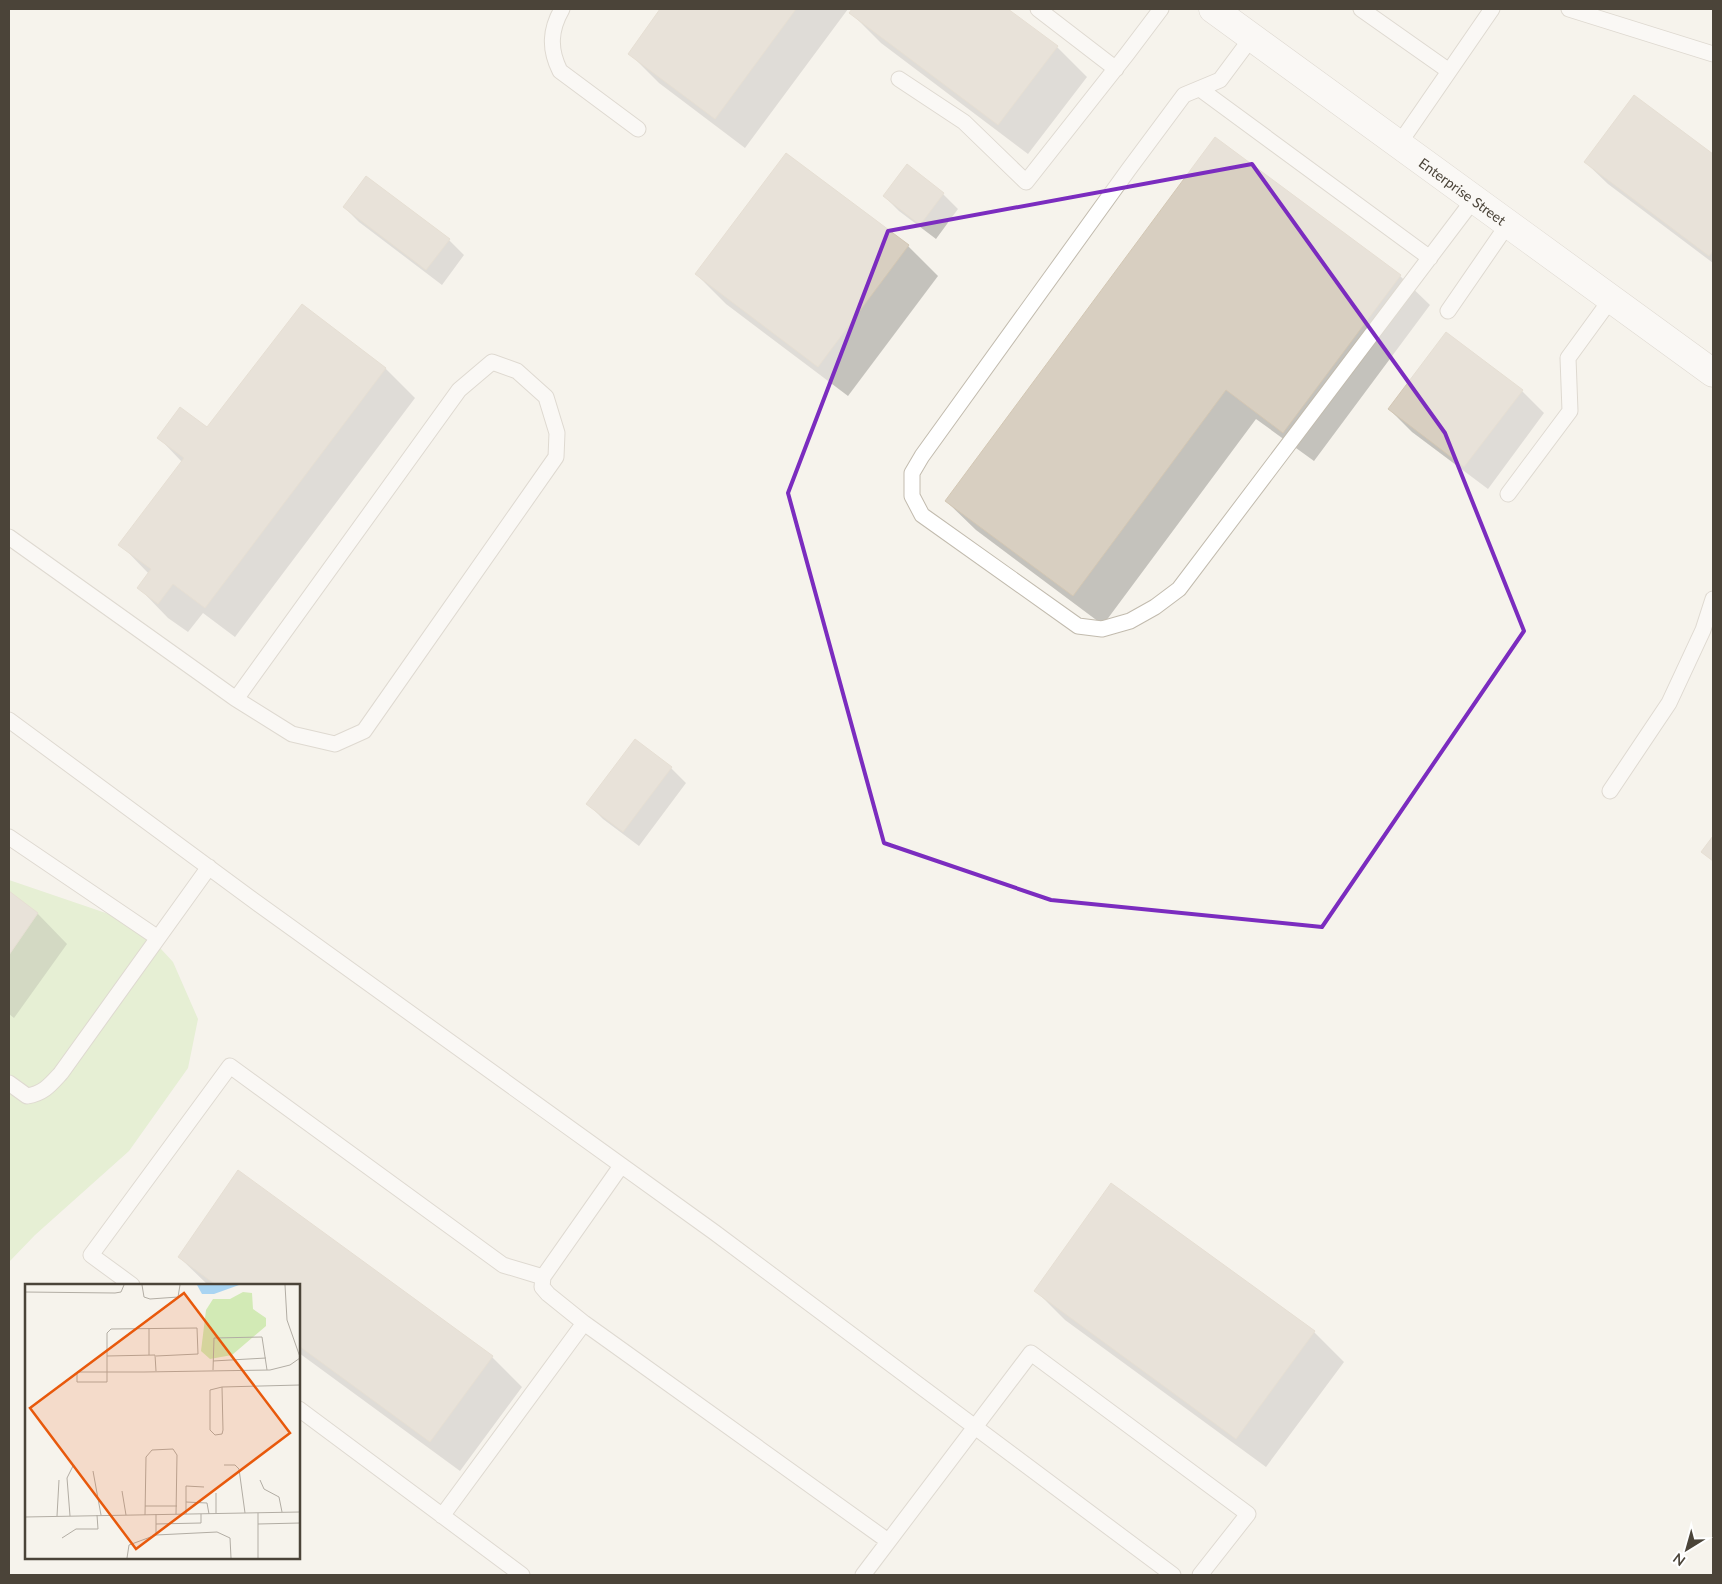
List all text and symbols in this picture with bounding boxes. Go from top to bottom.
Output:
street label: Enterprise Street [1416,154,1510,228]
inset map [25,1284,300,1559]
north arrow [1662,1524,1712,1574]
text: N [1669,1550,1688,1570]

